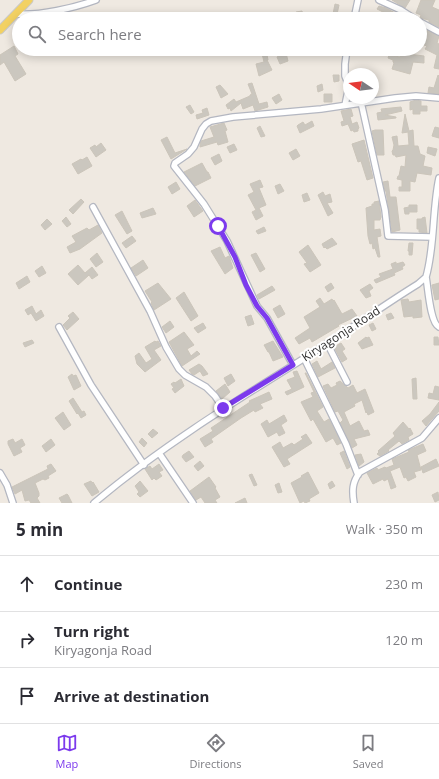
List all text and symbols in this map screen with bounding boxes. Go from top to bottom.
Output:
search box [12,12,427,56]
icon: search [26,23,48,45]
text: Search here [58,24,142,44]
north arrow [343,68,379,104]
route start [209,217,227,235]
street label: Kiryagonja Road [298,302,383,365]
route end [214,399,232,417]
text: 5 min [16,518,63,541]
text: Walk · 350 m [346,520,423,538]
icon: ahead [16,573,38,595]
text: Continue [54,574,122,594]
text: 230 m [385,575,423,593]
text: Turn right [54,621,129,641]
icon: right [16,629,38,651]
text: 120 m [385,631,423,649]
text: Kiryagonja Road [54,641,152,659]
icon: arrive [16,685,38,707]
text: Arrive at destination [54,686,209,706]
tab: Map [56,732,78,771]
tab: Directions [190,732,242,771]
tab: Saved [353,732,383,771]

